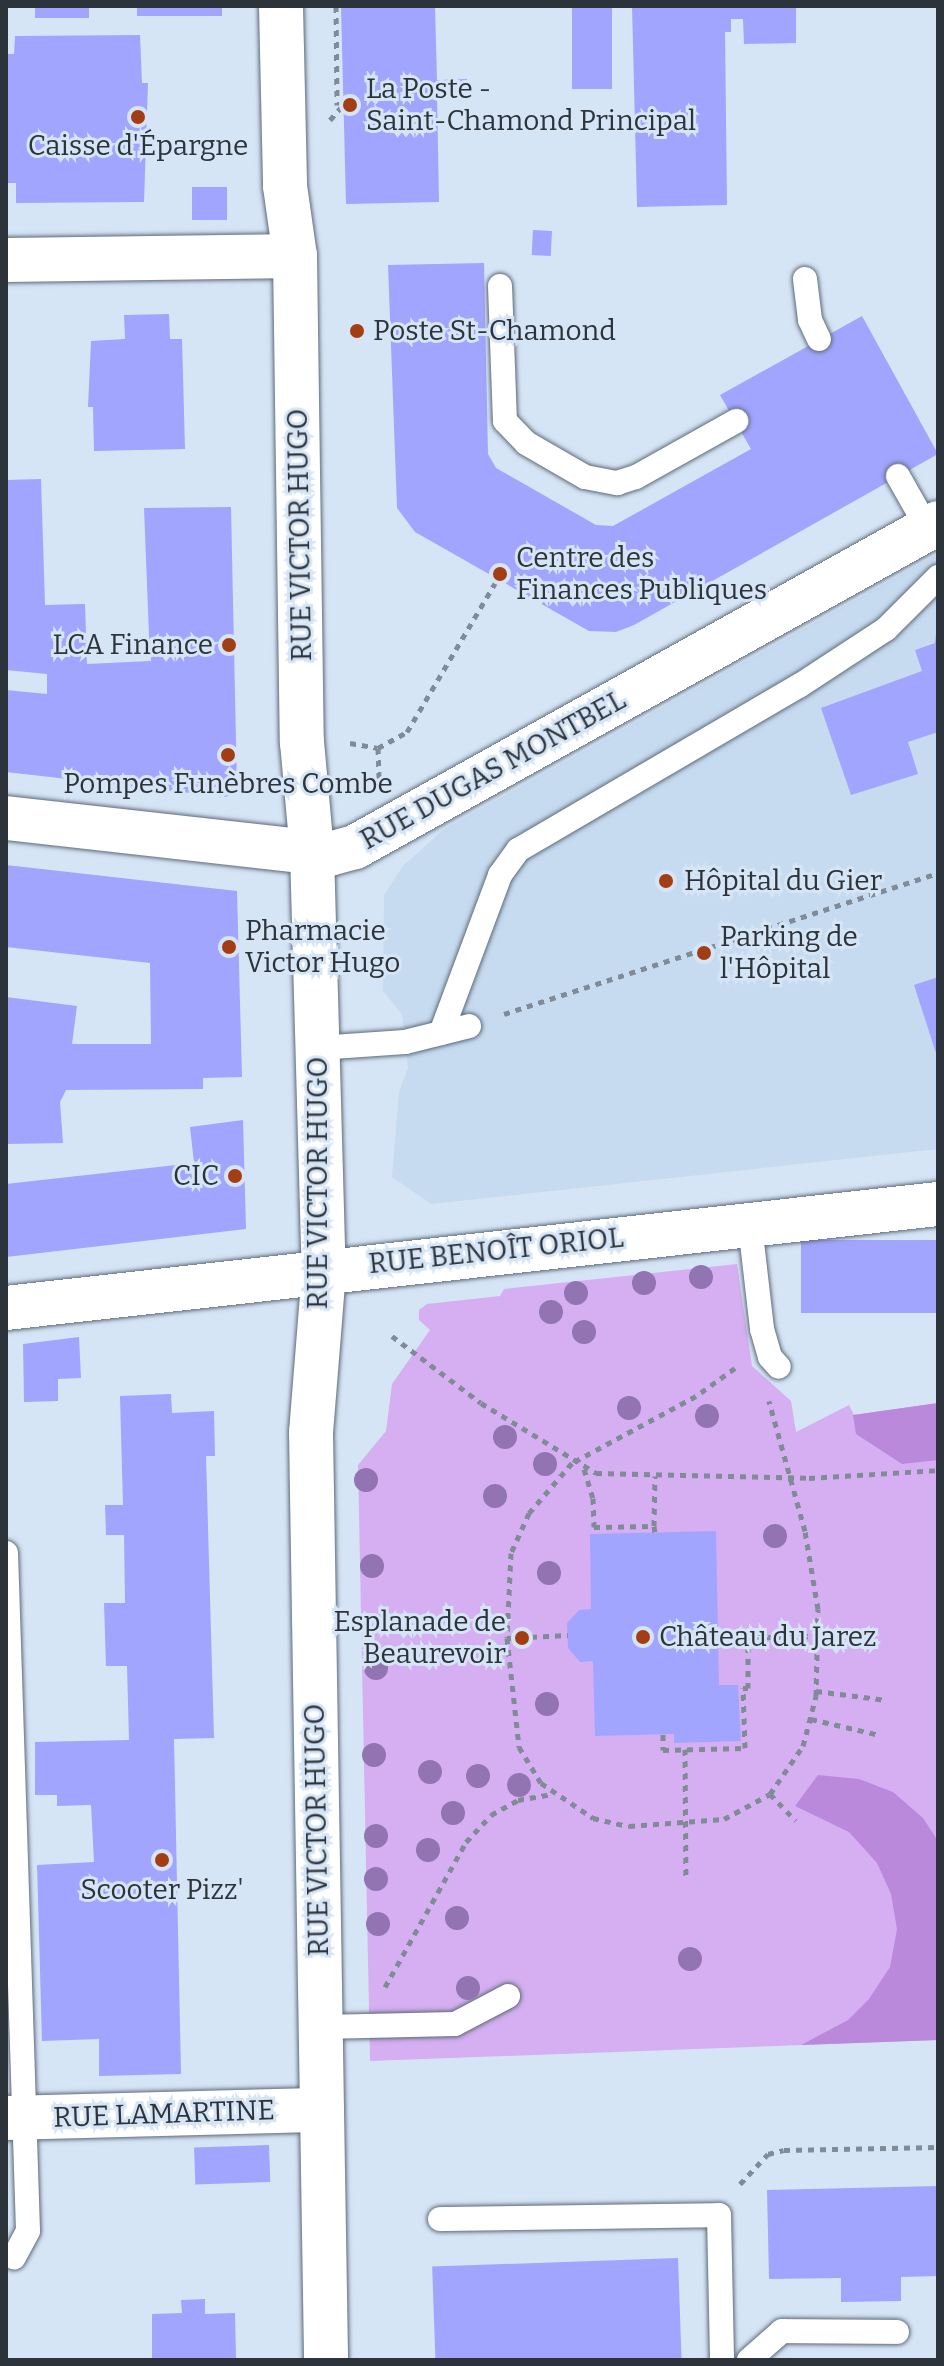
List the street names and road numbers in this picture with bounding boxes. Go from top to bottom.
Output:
street label: RUE VICTOR HUGO [281,408,319,662]
street label: RUE DUGAS MONTBEL [355,683,631,857]
street label: RUE VICTOR HUGO [301,1057,335,1309]
street label: RUE BENOÎT ORIOL [367,1221,625,1281]
street label: RUE VICTOR HUGO [298,1703,336,1957]
street label: RUE LAMARTINE [53,2093,275,2135]

